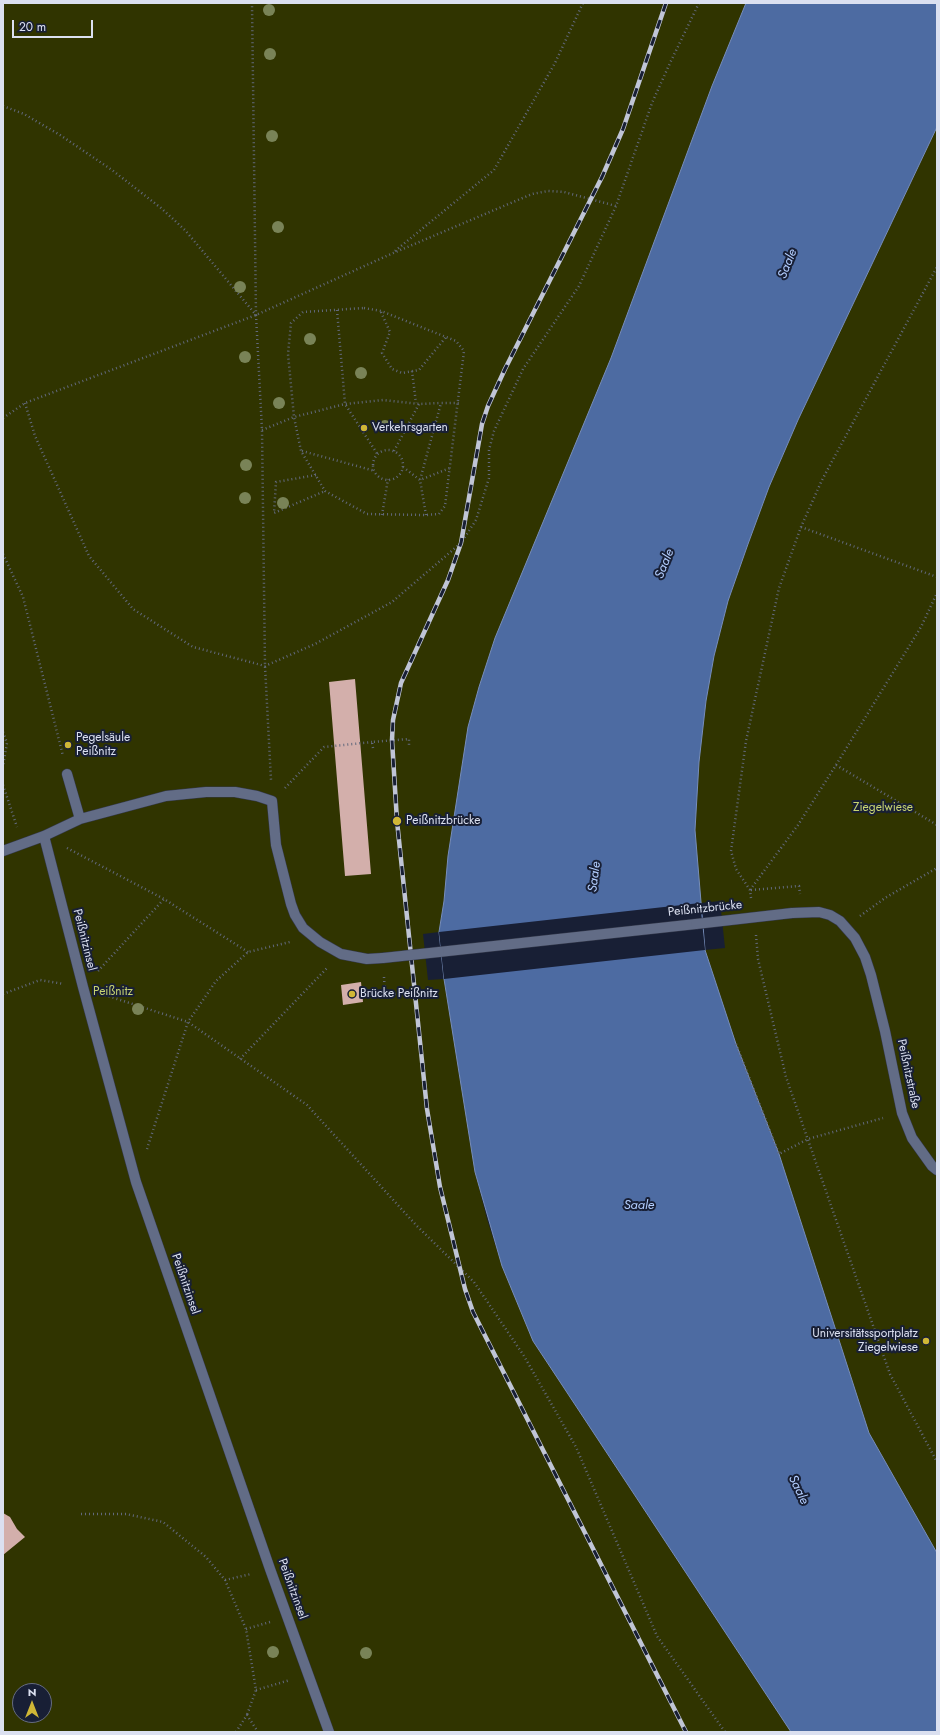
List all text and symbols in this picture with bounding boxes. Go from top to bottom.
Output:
scale bar [14,12,95,38]
text: 20 m [19,18,46,36]
water label: Saale [775,247,801,281]
place label: Verkehrsgarten [372,421,448,435]
marker: Verkehrsgarten [359,423,369,433]
water label: Saale [652,547,678,581]
place label: Pegelsäule Peißnitz [76,731,130,759]
marker: Pegelsäule Peißnitz [63,740,73,750]
park label: Ziegelwiese [853,801,913,815]
place label: Peißnitzbrücke [406,814,480,828]
marker: Peißnitzbrücke [391,815,403,827]
water label: Saale [585,861,605,893]
street label: Peißnitzbrücke [667,898,743,920]
street label: Peißnitzinsel [69,908,99,972]
park label: Peißnitz [93,985,133,999]
place label: Brücke Peißnitz [360,987,438,1001]
marker: Brücke Peißnitz [347,989,357,999]
street label: Peißnitzstraße [894,1038,922,1110]
water label: Saale [624,1198,654,1214]
street label: Peißnitzinsel [168,1252,202,1316]
place label: Universitätssportplatz Ziegelwiese [812,1327,918,1355]
marker: Universitätssportplatz Ziegelwiese [921,1336,931,1346]
water label: Saale [784,1473,812,1507]
street label: Peißnitzinsel [274,1557,310,1621]
north arrow [12,1683,52,1723]
text: N [28,1684,36,1700]

